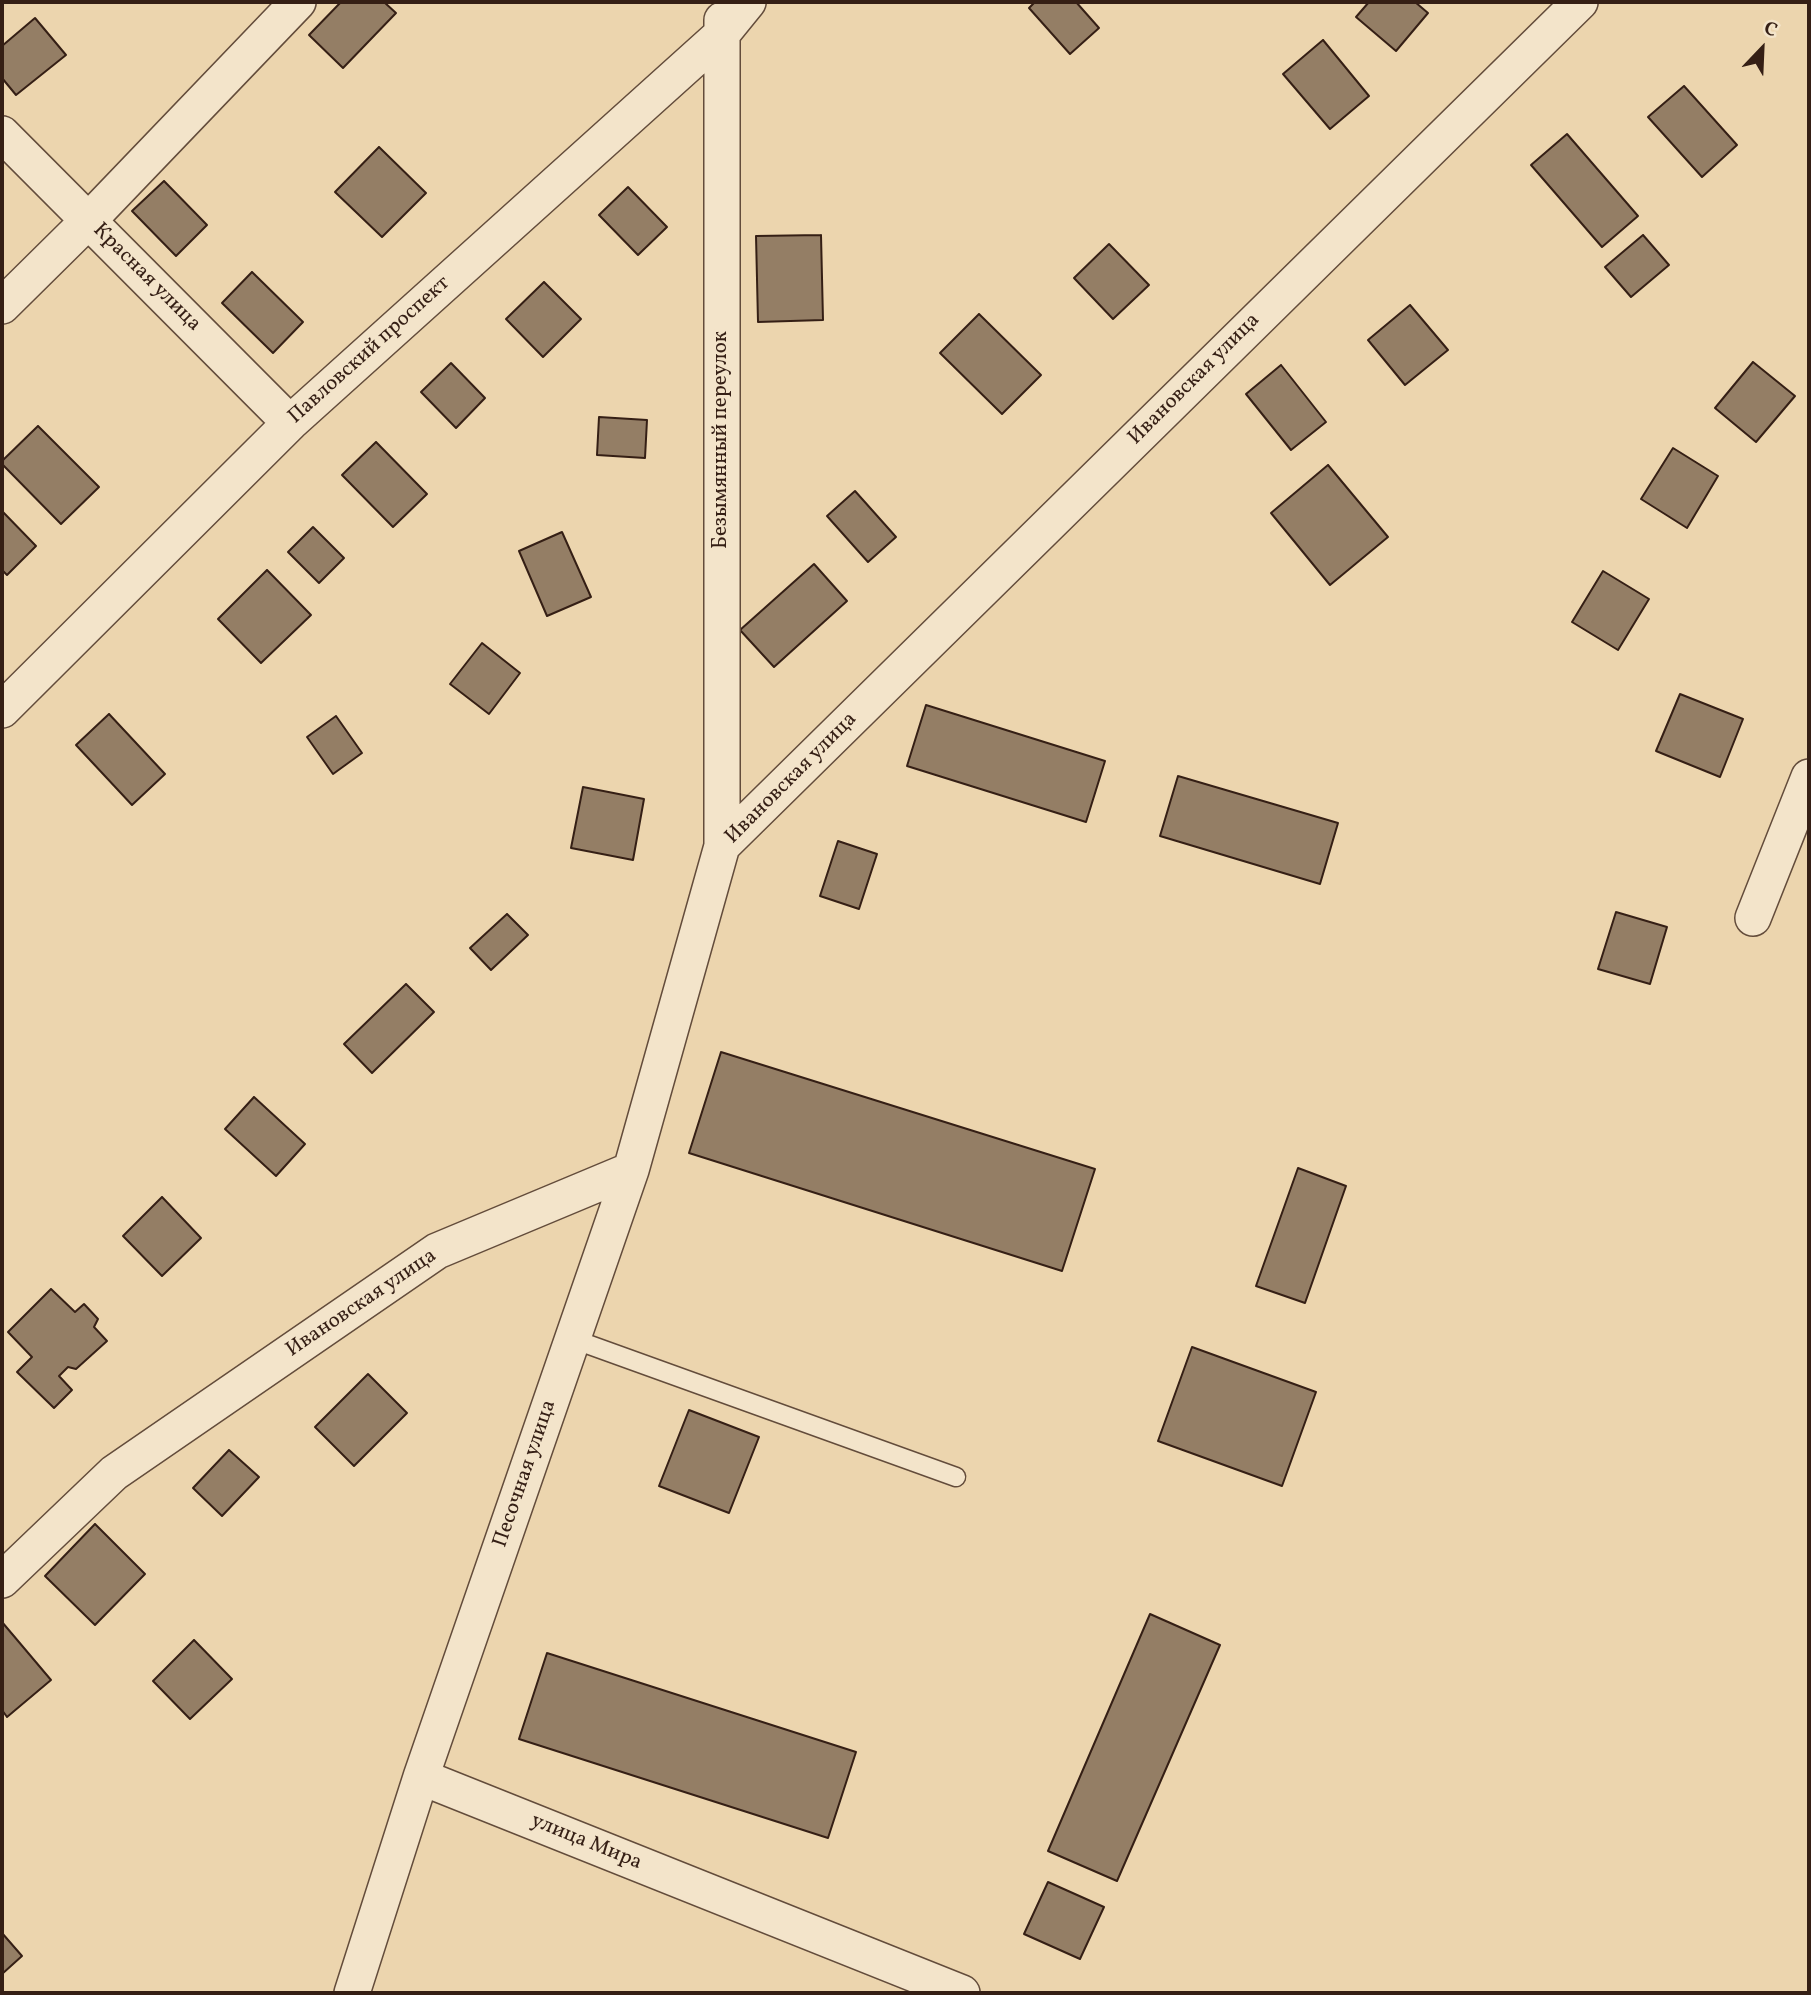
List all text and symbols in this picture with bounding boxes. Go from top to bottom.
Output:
north arrow [1727,14,1797,84]
text: С [1760,15,1781,44]
street label: Красная улица [87,219,205,337]
street label: Павловский проспект [284,272,456,430]
street label: Ивановская улица [1124,309,1266,451]
street label: Безымянный переулок [709,331,735,549]
street label: Ивановская улица [721,708,863,850]
street label: Ивановская улица [282,1244,442,1364]
street label: Песочная улица [489,1397,563,1551]
street label: улица Мира [527,1809,645,1877]

